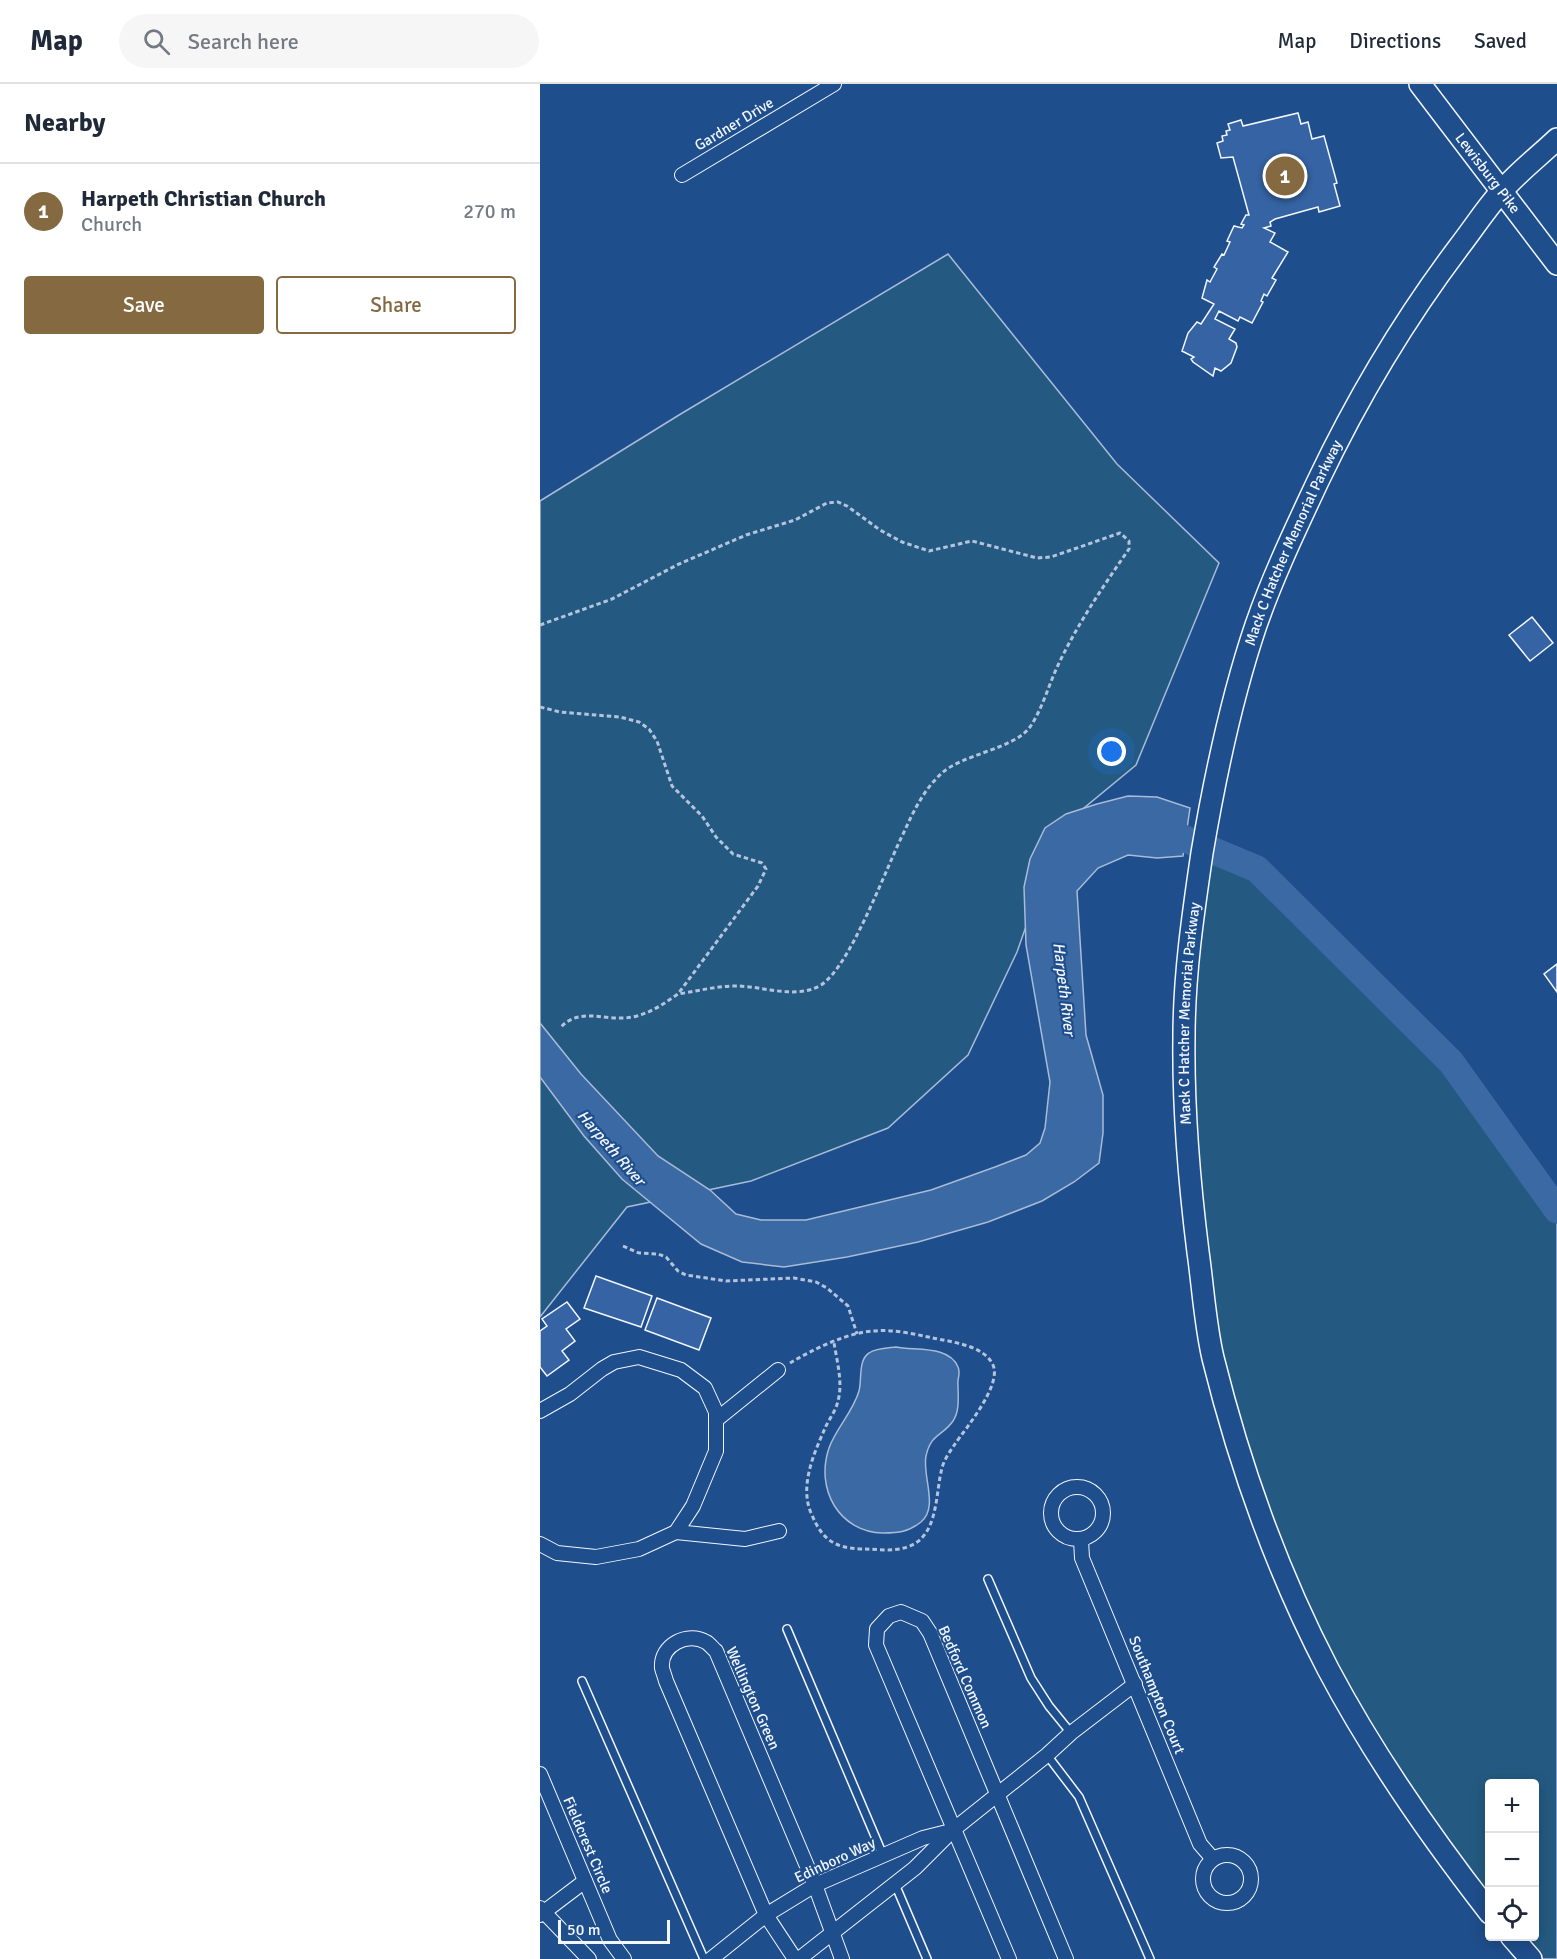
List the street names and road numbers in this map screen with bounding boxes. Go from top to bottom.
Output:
street label: Gardner Drive [691,93,777,155]
street label: Lewisburg Pike [1451,129,1524,217]
street label: Mack C Hatcher Memorial Parkway [1241,437,1346,648]
street label: Mack C Hatcher Memorial Parkway [1175,901,1204,1125]
street label: Bedford Common [934,1623,996,1731]
street label: Southampton Court [1125,1633,1189,1757]
street label: Wellington Green [722,1644,784,1752]
street label: Fieldcrest Circle [559,1794,617,1896]
street label: Edinboro Way [792,1833,878,1887]

